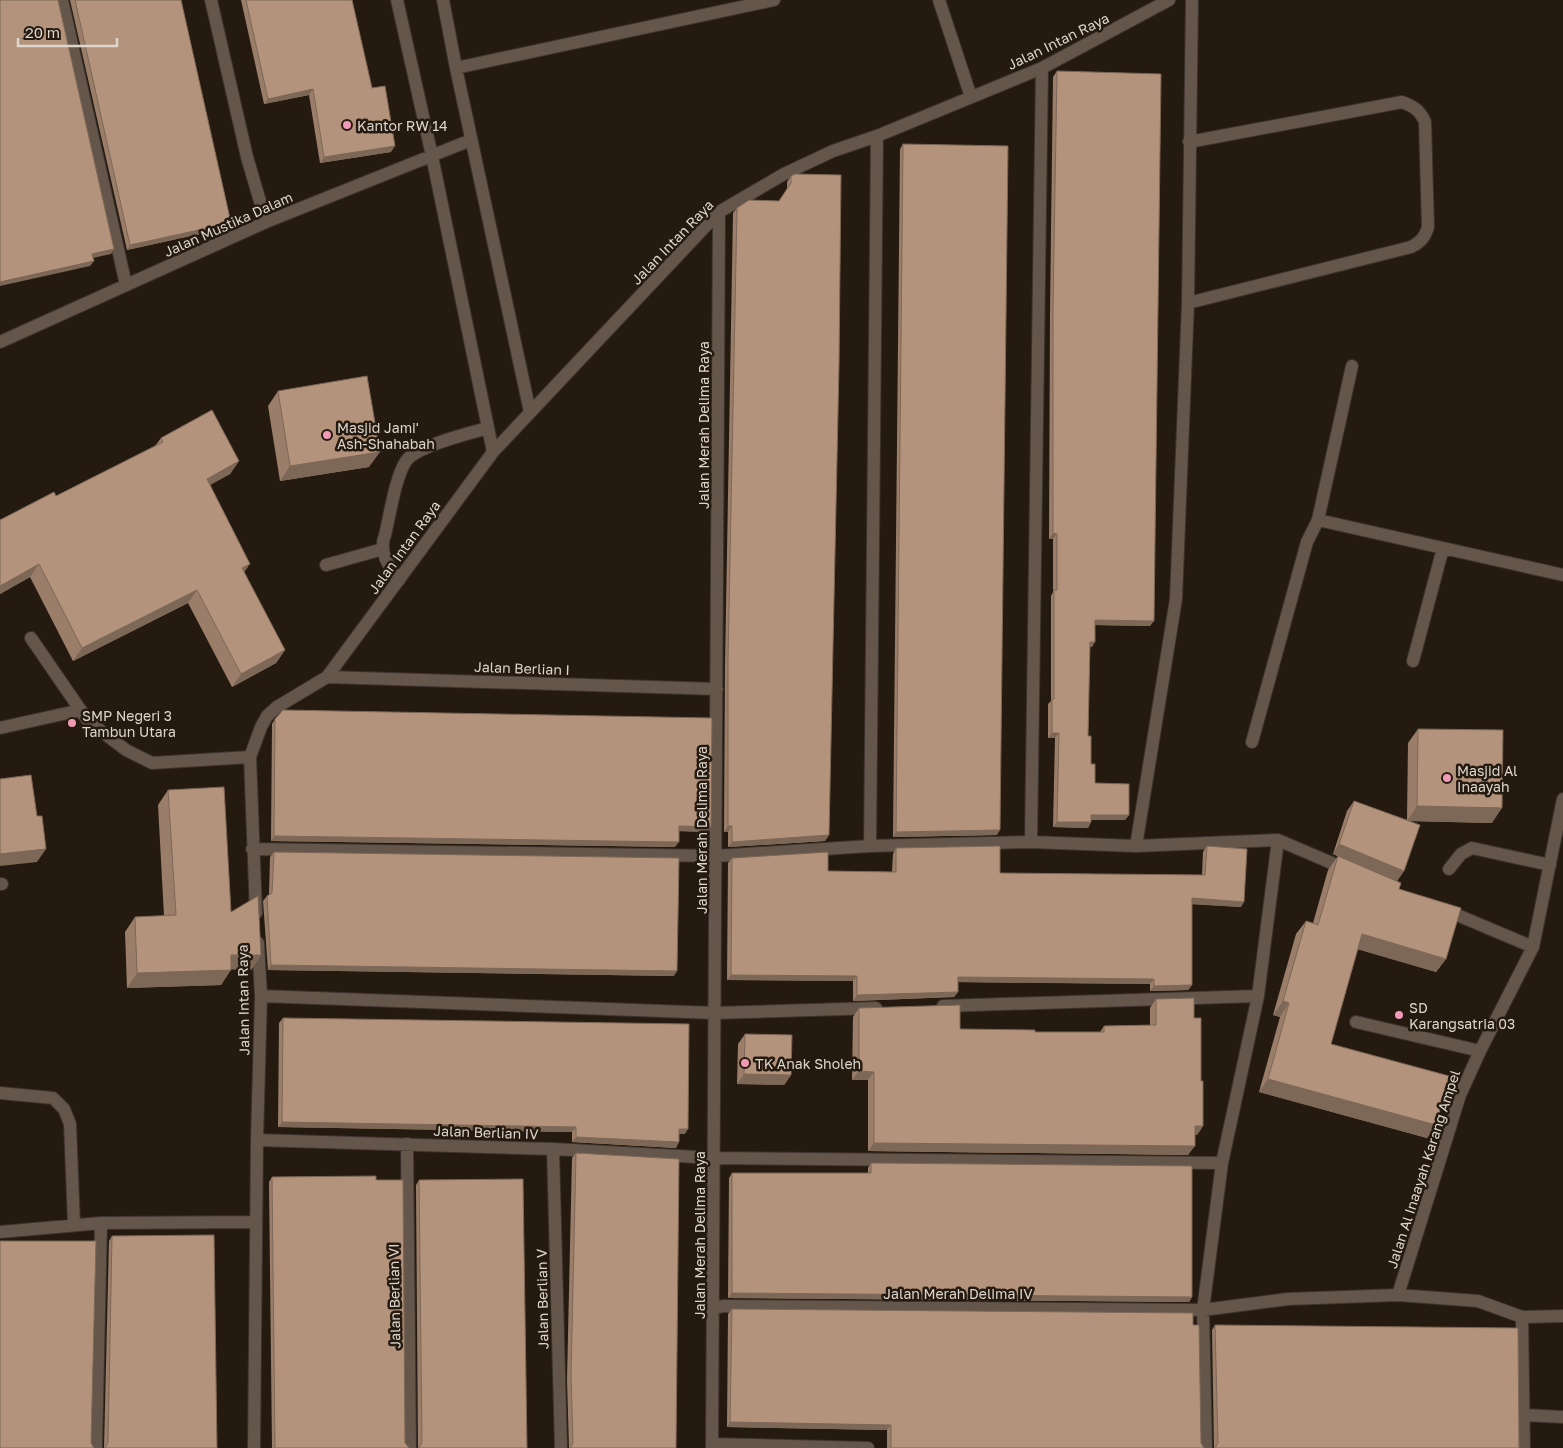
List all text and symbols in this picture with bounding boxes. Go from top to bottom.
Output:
street label: Jalan Intan Raya [1004,9,1112,73]
scale bar [18,15,116,47]
text: 20 m [25,23,60,41]
place label: Kantor RW 14 [357,117,448,134]
marker: Kantor RW 14 [341,119,353,131]
street label: Jalan Mustika Dalam [161,188,295,260]
street label: Jalan Intan Raya [627,196,717,288]
street label: Jalan Merah Delima Raya [695,341,712,509]
place label: Masjid Jami' Ash-Shahabah [337,419,435,452]
marker: Masjid Jami' Ash-Shahabah [321,429,333,441]
street label: Jalan Intan Raya [364,497,444,597]
street label: Jalan Berlian I [474,658,570,678]
place label: SMP Negeri 3 Tambun Utara [82,707,176,740]
marker: SMP Negeri 3 Tambun Utara [66,717,78,729]
street label: Jalan Merah Delima Raya [693,746,710,914]
place label: Masjid Al Inaayah [1457,762,1518,795]
marker: Masjid Al Inaayah [1441,772,1453,784]
street label: Jalan Intan Raya [234,944,252,1056]
place label: SD Karangsatria 03 [1409,999,1515,1032]
marker: SD Karangsatria 03 [1393,1009,1405,1021]
place label: TK Anak Sholeh [755,1055,861,1072]
marker: TK Anak Sholeh [739,1057,751,1069]
street label: Jalan Al Inaayah Karang Ampel [1383,1068,1463,1270]
street label: Jalan Berlian IV [433,1122,539,1142]
street label: Jalan Merah Delima Raya [691,1151,708,1319]
street label: Jalan Berlian VI [385,1243,403,1349]
street label: Jalan Berlian V [533,1248,551,1350]
street label: Jalan Merah Delima IV [883,1285,1033,1302]

